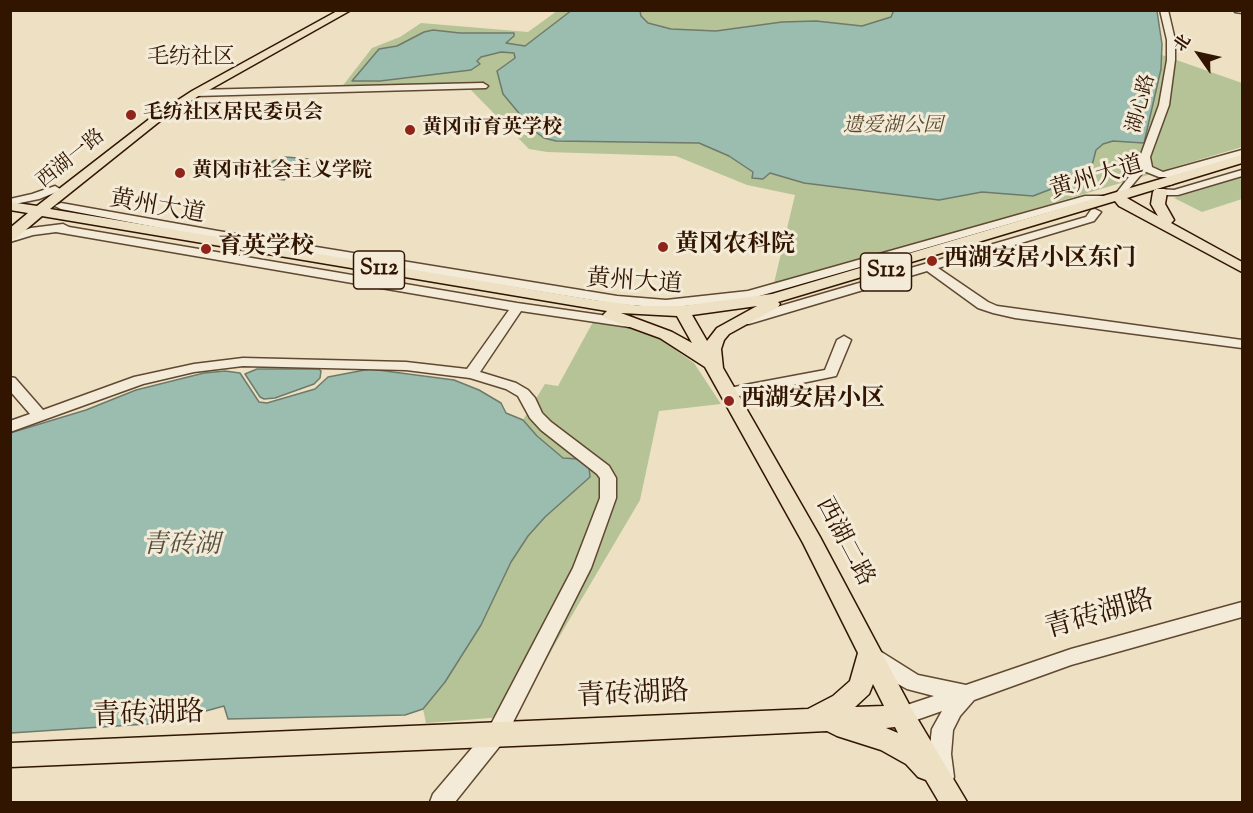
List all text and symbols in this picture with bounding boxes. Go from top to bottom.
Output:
north arrow [1169,24,1229,84]
text: 北 [1170,31,1198,57]
district label: 毛纺社区 [147,46,235,72]
street label: 湖心路 [1124,72,1162,136]
place label: 毛纺社区居民委员会 [143,103,323,127]
marker: 毛纺社区居民委员会 [124,108,138,122]
park label: 遗爱湖公园 [843,116,943,140]
place label: 黄冈市育英学校 [422,118,562,142]
marker: 黄冈市育英学校 [403,123,417,137]
street label: 西湖一路 [33,126,111,194]
street label: 黄州大道 [1047,152,1147,208]
place label: 黄冈市社会主义学院 [192,161,372,185]
marker: 黄冈市社会主义学院 [173,166,187,180]
street label: 黄州大道 [107,186,207,232]
place label: 黄冈农科院 [675,233,795,261]
place label: 育英学校 [218,235,314,263]
marker: 黄冈农科院 [656,240,670,254]
marker: 育英学校 [199,242,213,256]
place label: 西湖安居小区东门 [944,247,1136,275]
road number: S112 [354,251,404,289]
road number: S112 [860,253,912,291]
marker: 西湖安居小区东门 [925,254,939,268]
street label: 黄州大道 [585,266,683,302]
place label: 西湖安居小区 [741,387,885,415]
marker: 西湖安居小区 [722,394,736,408]
street label: 西湖二路 [808,494,878,592]
water label: 青砖湖 [142,532,220,564]
street label: 青砖湖路 [1042,585,1158,649]
street label: 青砖湖路 [576,677,690,717]
street label: 青砖湖路 [91,698,205,736]

